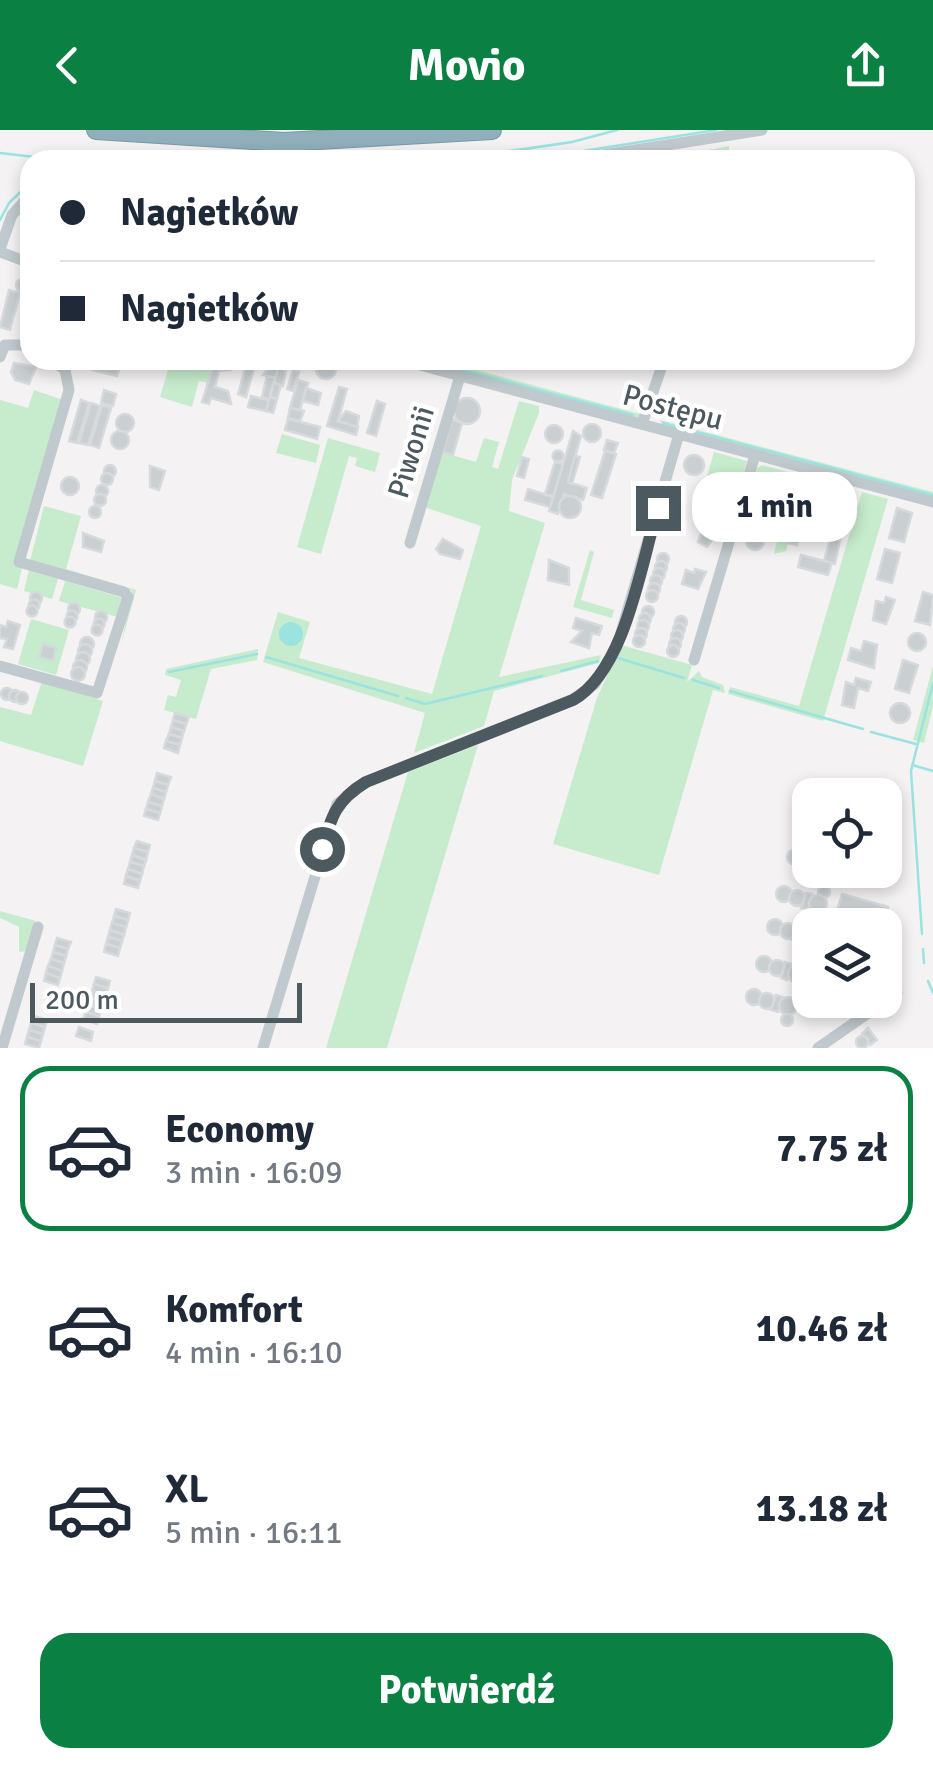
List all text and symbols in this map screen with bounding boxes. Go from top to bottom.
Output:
icon: back [40,38,95,93]
text: Movio [407,38,526,93]
icon: share [838,38,893,93]
text: Nagietków [120,189,298,236]
text: Nagietków [120,285,298,332]
street label: Postępu [619,376,727,439]
street label: Piwonii [380,402,443,503]
callout: 1 min [693,473,858,543]
route end [636,486,681,531]
text: 1 min [736,487,813,526]
map controls [792,778,902,1018]
button: locate [792,778,902,888]
route start [300,827,345,872]
button: layers [792,908,902,1018]
scale bar [30,978,302,1023]
text: 200 m [45,983,119,1017]
icon: car [45,1104,135,1194]
text: Economy [165,1106,314,1153]
text: 7.75 zł [776,1125,888,1172]
text: 3 min · 16:09 [165,1153,343,1192]
icon: car [45,1284,135,1374]
text: Komfort [165,1286,303,1333]
text: 10.46 zł [756,1305,888,1352]
text: 4 min · 16:10 [165,1333,343,1372]
icon: car [45,1464,135,1554]
text: XL [165,1466,208,1513]
text: 13.18 zł [756,1485,888,1532]
text: 5 min · 16:11 [165,1513,343,1552]
button: Potwierdź [40,1633,893,1748]

